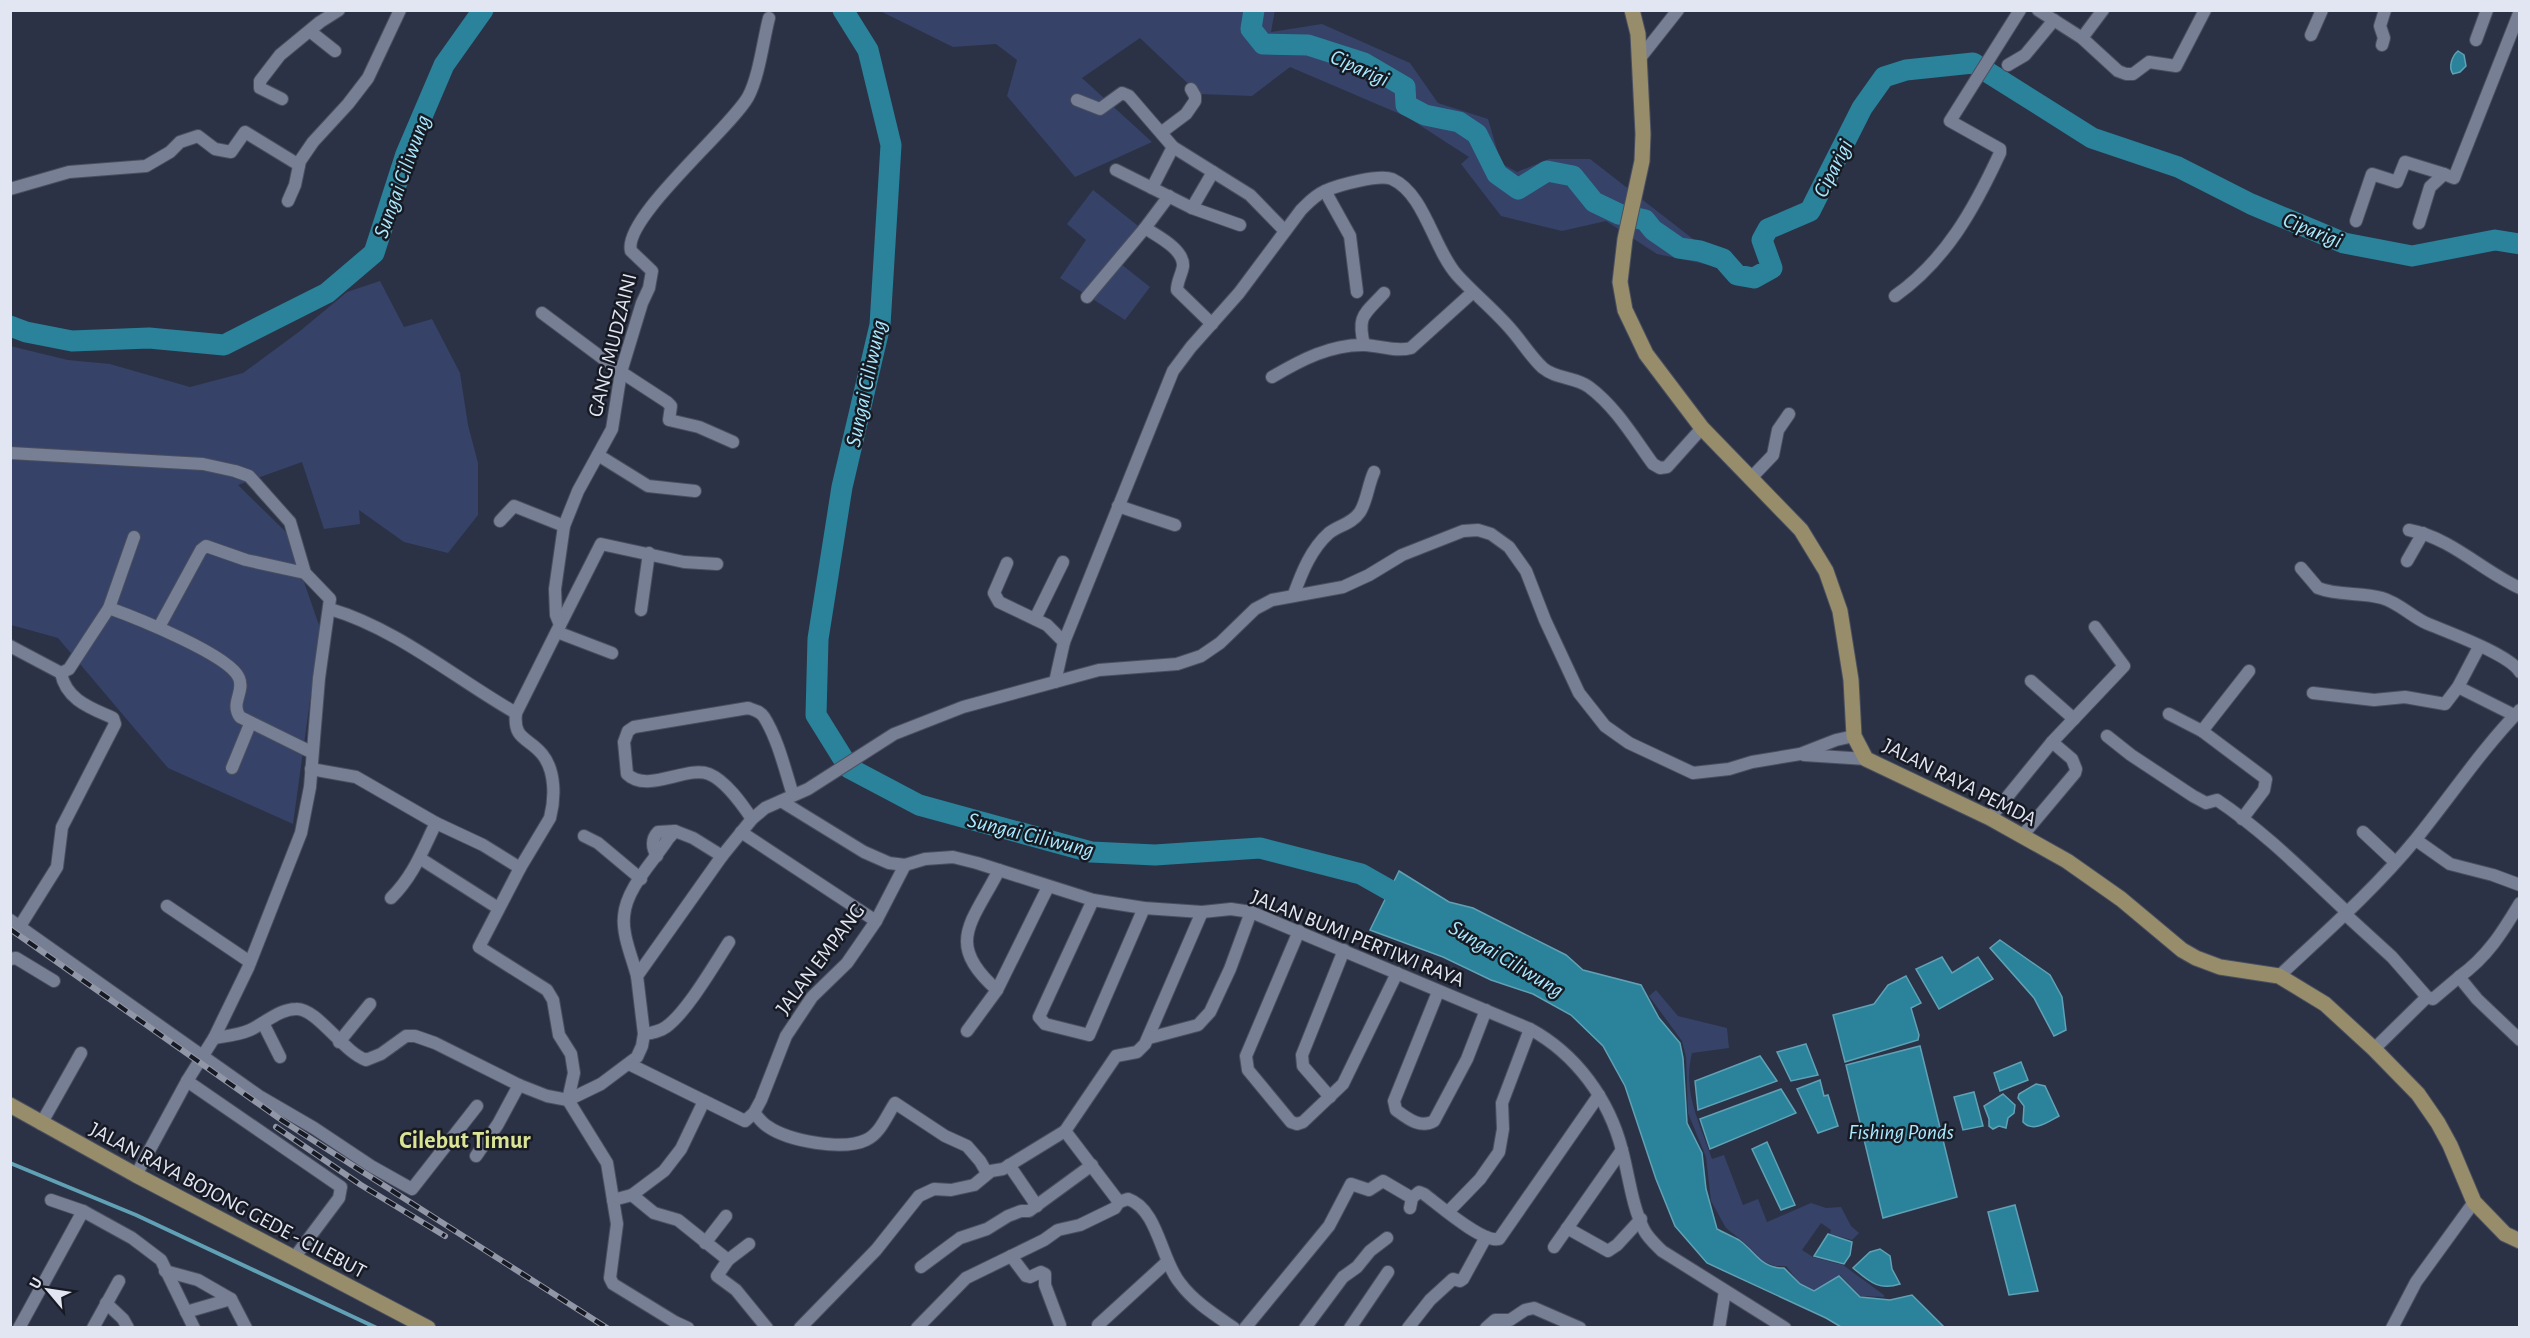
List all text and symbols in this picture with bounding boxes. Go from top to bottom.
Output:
water label: Ciparigi [1327,45,1392,91]
water label: Sungai Ciliwung [369,112,434,241]
water label: Ciparigi [1809,136,1858,201]
water label: Ciparigi [2280,208,2345,253]
street label: GANG MUDZAINI [585,271,640,419]
water label: Sungai Ciliwung [842,318,890,449]
street label: JALAN RAYA PEMDA [1880,735,2040,830]
water label: Sungai Ciliwung [965,809,1096,861]
street label: JALAN BUMI PERTIWI RAYA [1248,886,1467,991]
street label: JALAN EMPANG [772,900,869,1019]
water label: Sungai Ciliwung [1445,916,1568,1002]
street label: JALAN RAYA BOJONG GEDE - CILEBUT [86,1118,369,1282]
water label: Fishing Ponds [1848,1121,1954,1143]
district label: Cilebut Timur [399,1129,531,1153]
north arrow [18,1260,78,1320]
text: U [26,1275,45,1292]

